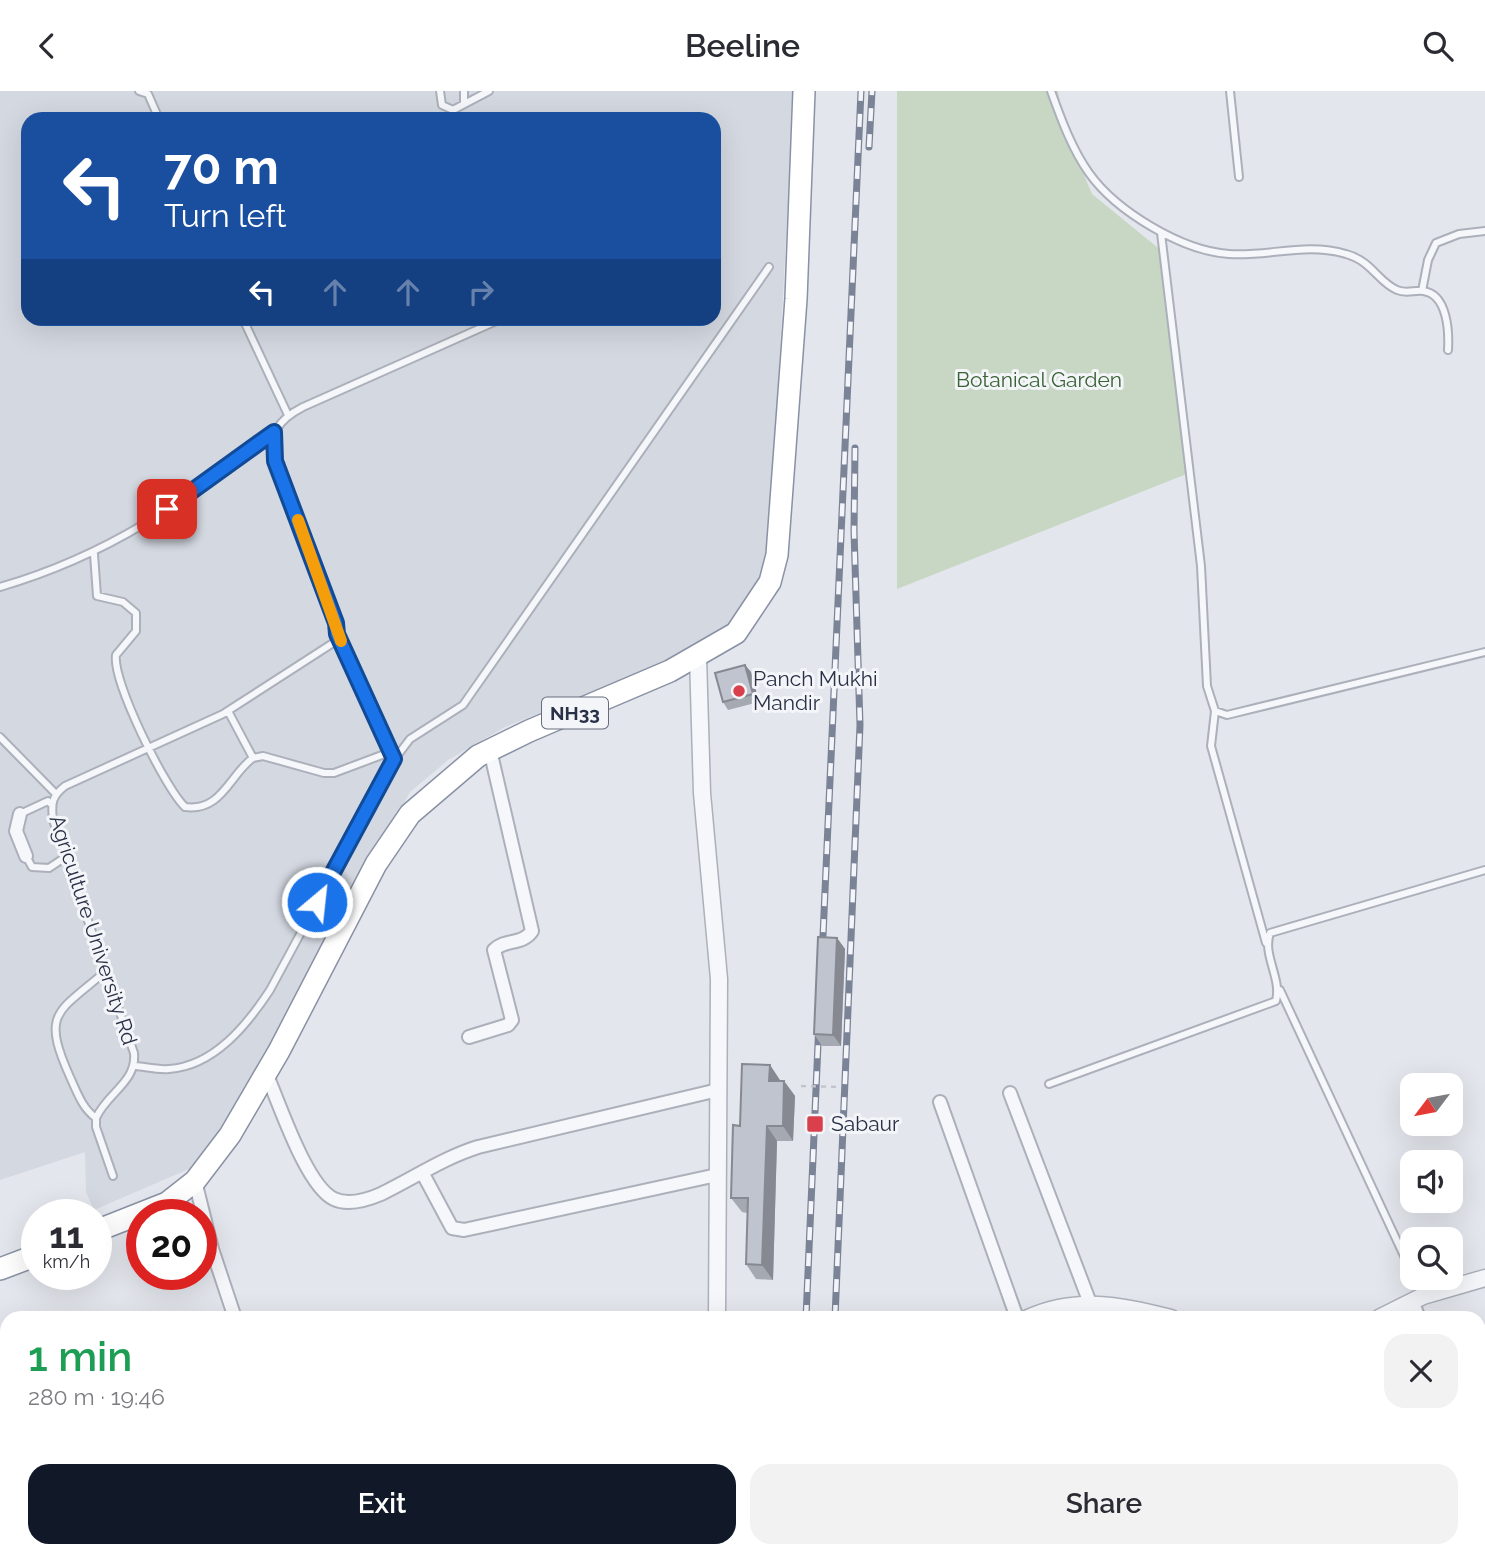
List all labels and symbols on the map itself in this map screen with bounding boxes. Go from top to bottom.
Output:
park label: Botanical Garden [956,367,1122,392]
pin [137,479,197,539]
place label: Panch Mukhi Mandir [753,666,878,715]
marker: Panch Mukhi Mandir [731,683,747,699]
road number: NH33 [542,698,608,729]
street label: Agriculture University Rd [44,812,142,1048]
position arrow [280,865,354,939]
north arrow [1400,1073,1463,1136]
place label: Sabaur [831,1111,900,1136]
marker: Sabaur [805,1114,825,1134]
speed limit sign: 20 [126,1199,217,1290]

